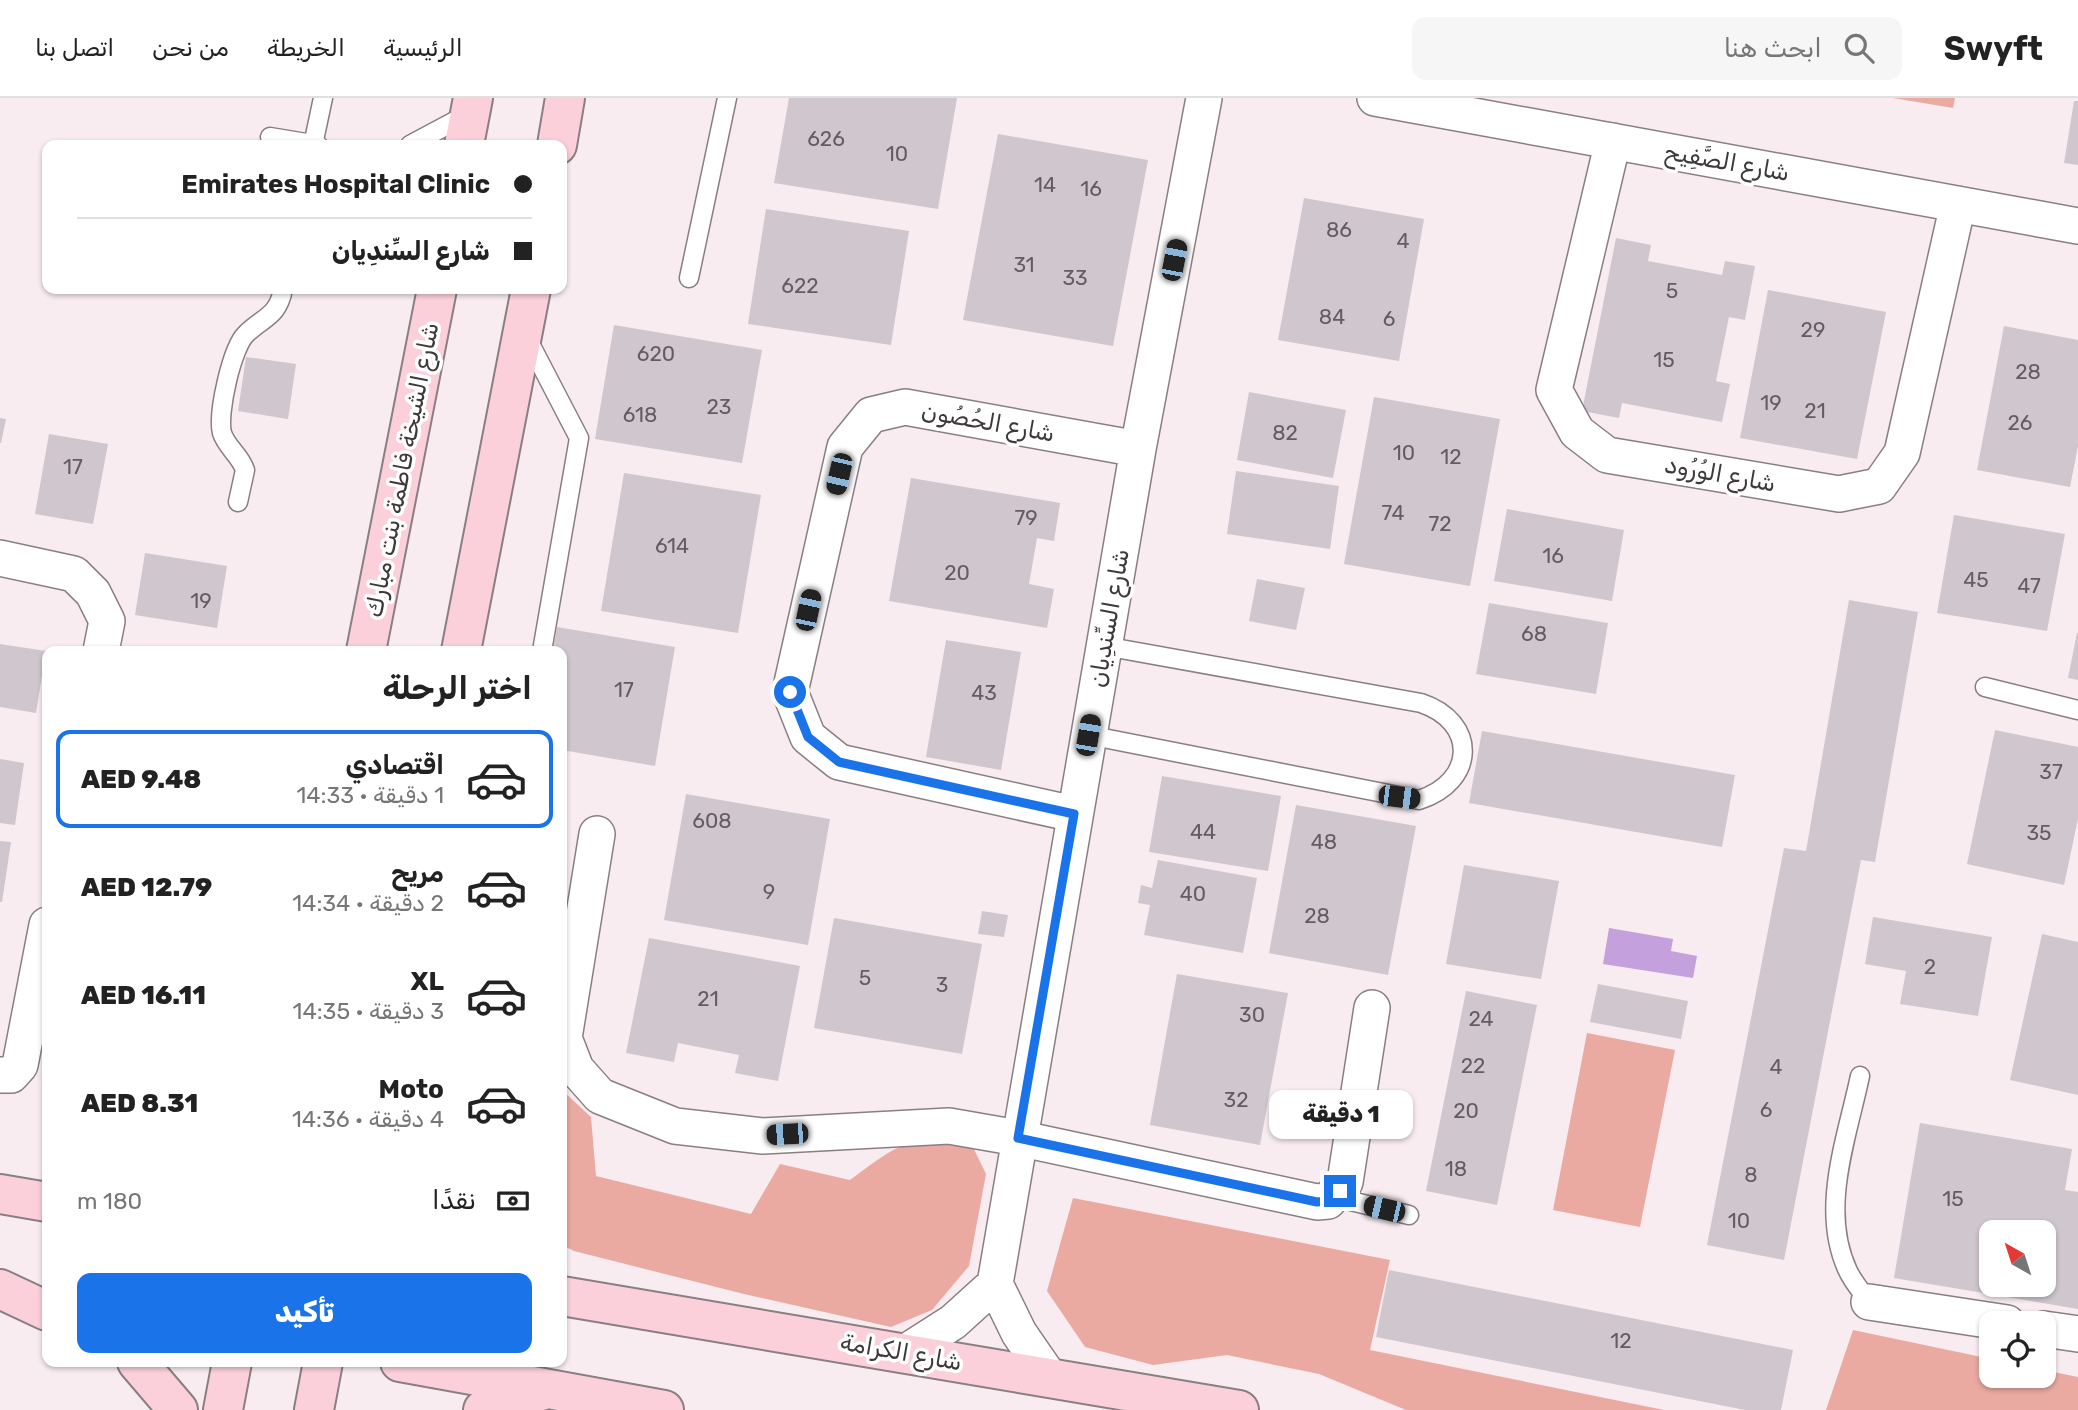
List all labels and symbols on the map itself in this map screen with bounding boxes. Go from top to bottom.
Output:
house number: 626 [807,126,845,151]
street label: شارع الصَّفِيح [1662,137,1792,190]
house number: 10 [886,141,908,166]
house number: 14 [1034,172,1056,197]
house number: 16 [1080,176,1102,201]
house number: 86 [1326,217,1352,242]
house number: 4 [1396,228,1410,253]
car [1160,237,1189,283]
house number: 31 [1013,252,1035,277]
house number: 33 [1062,265,1088,290]
house number: 622 [781,273,819,298]
house number: 5 [1666,278,1678,303]
house number: 84 [1319,304,1345,329]
house number: 6 [1383,306,1395,331]
house number: 29 [1801,317,1825,342]
street label: شارع الشيخة فاطمة بنت مبارك [360,320,446,620]
house number: 620 [637,341,675,366]
house number: 15 [1653,347,1675,372]
house number: 28 [2015,359,2041,384]
house number: 19 [1760,390,1782,415]
house number: 23 [707,394,731,419]
street label: شارع الحُصُون [919,396,1057,449]
house number: 21 [1804,398,1826,423]
house number: 618 [623,402,657,427]
house number: 26 [2008,410,2033,435]
house number: 82 [1272,420,1298,445]
house number: 10 [1393,440,1415,465]
house number: 12 [1440,444,1462,469]
street label: شارع الوُرُود [1662,450,1778,500]
car [825,451,854,497]
house number: 17 [63,454,83,479]
house number: 74 [1381,500,1405,525]
house number: 79 [1014,505,1038,530]
house number: 72 [1428,511,1452,536]
house number: 614 [655,533,689,558]
house number: 16 [1542,543,1564,568]
street label: شارع السِّندِيان [1083,546,1137,690]
house number: 20 [944,560,970,585]
house number: 45 [1963,567,1989,592]
house number: 47 [2017,573,2041,598]
car [794,587,823,633]
house number: 19 [190,588,212,613]
house number: 68 [1521,621,1547,646]
route start [774,676,806,708]
house number: 17 [614,677,634,702]
house number: 43 [971,680,997,705]
car [1075,712,1102,758]
house number: 37 [2039,759,2063,784]
car [1377,784,1422,810]
house number: 608 [692,808,732,833]
house number: 44 [1190,819,1216,844]
house number: 35 [2026,820,2052,845]
house number: 48 [1311,829,1337,854]
house number: 9 [763,879,775,904]
house number: 40 [1180,881,1206,906]
house number: 28 [1304,903,1330,928]
house number: 2 [1924,954,1936,979]
house number: 5 [859,965,871,990]
house number: 3 [936,972,948,997]
house number: 21 [697,986,719,1011]
house number: 30 [1239,1002,1265,1027]
house number: 24 [1468,1006,1494,1031]
house number: 22 [1461,1053,1485,1078]
house number: 4 [1769,1054,1783,1079]
house number: 32 [1224,1087,1248,1112]
callout: 1 دقيقة [1268,1090,1412,1138]
house number: 6 [1760,1097,1772,1122]
house number: 20 [1453,1098,1479,1123]
car [766,1122,809,1146]
house number: 18 [1445,1156,1467,1181]
house number: 8 [1744,1162,1758,1187]
route end [1324,1175,1356,1207]
house number: 15 [1942,1186,1964,1211]
car [1362,1194,1407,1224]
house number: 10 [1728,1208,1750,1233]
north arrow [1979,1220,2056,1297]
street label: شارع الكرامة [838,1328,964,1378]
house number: 12 [1610,1328,1632,1353]

